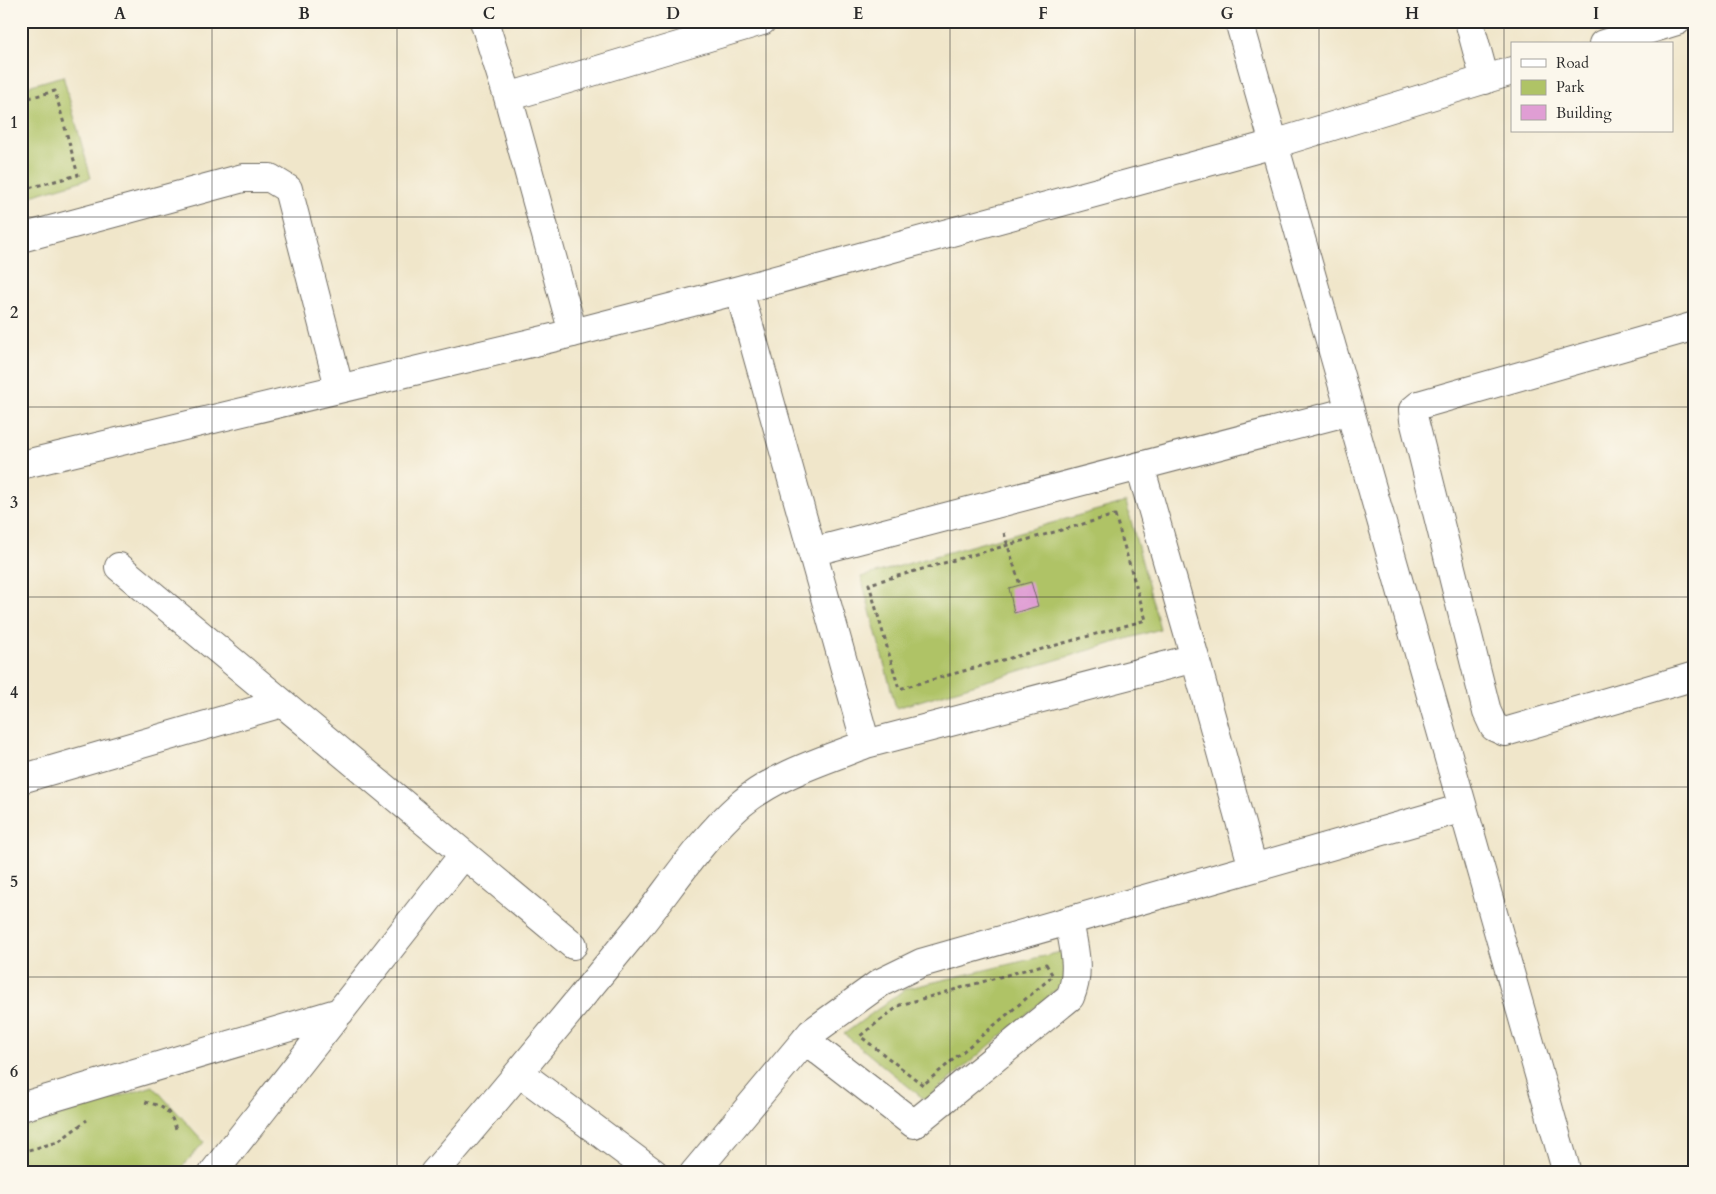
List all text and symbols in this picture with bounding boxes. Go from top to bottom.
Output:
text: A [114,3,126,25]
text: B [298,3,310,25]
text: C [483,3,495,25]
text: D [666,3,680,25]
text: E [853,3,863,25]
text: F [1038,3,1048,25]
text: G [1220,3,1234,25]
text: H [1405,3,1419,25]
text: I [1593,3,1599,25]
legend [1511,42,1674,132]
text: Road [1556,53,1589,73]
text: Park [1556,77,1585,97]
text: Building [1556,103,1612,123]
text: 1 [10,112,18,134]
text: 2 [10,302,18,324]
text: 3 [10,492,18,514]
text: 4 [10,682,18,704]
text: 5 [10,871,18,893]
text: 6 [10,1061,18,1083]

